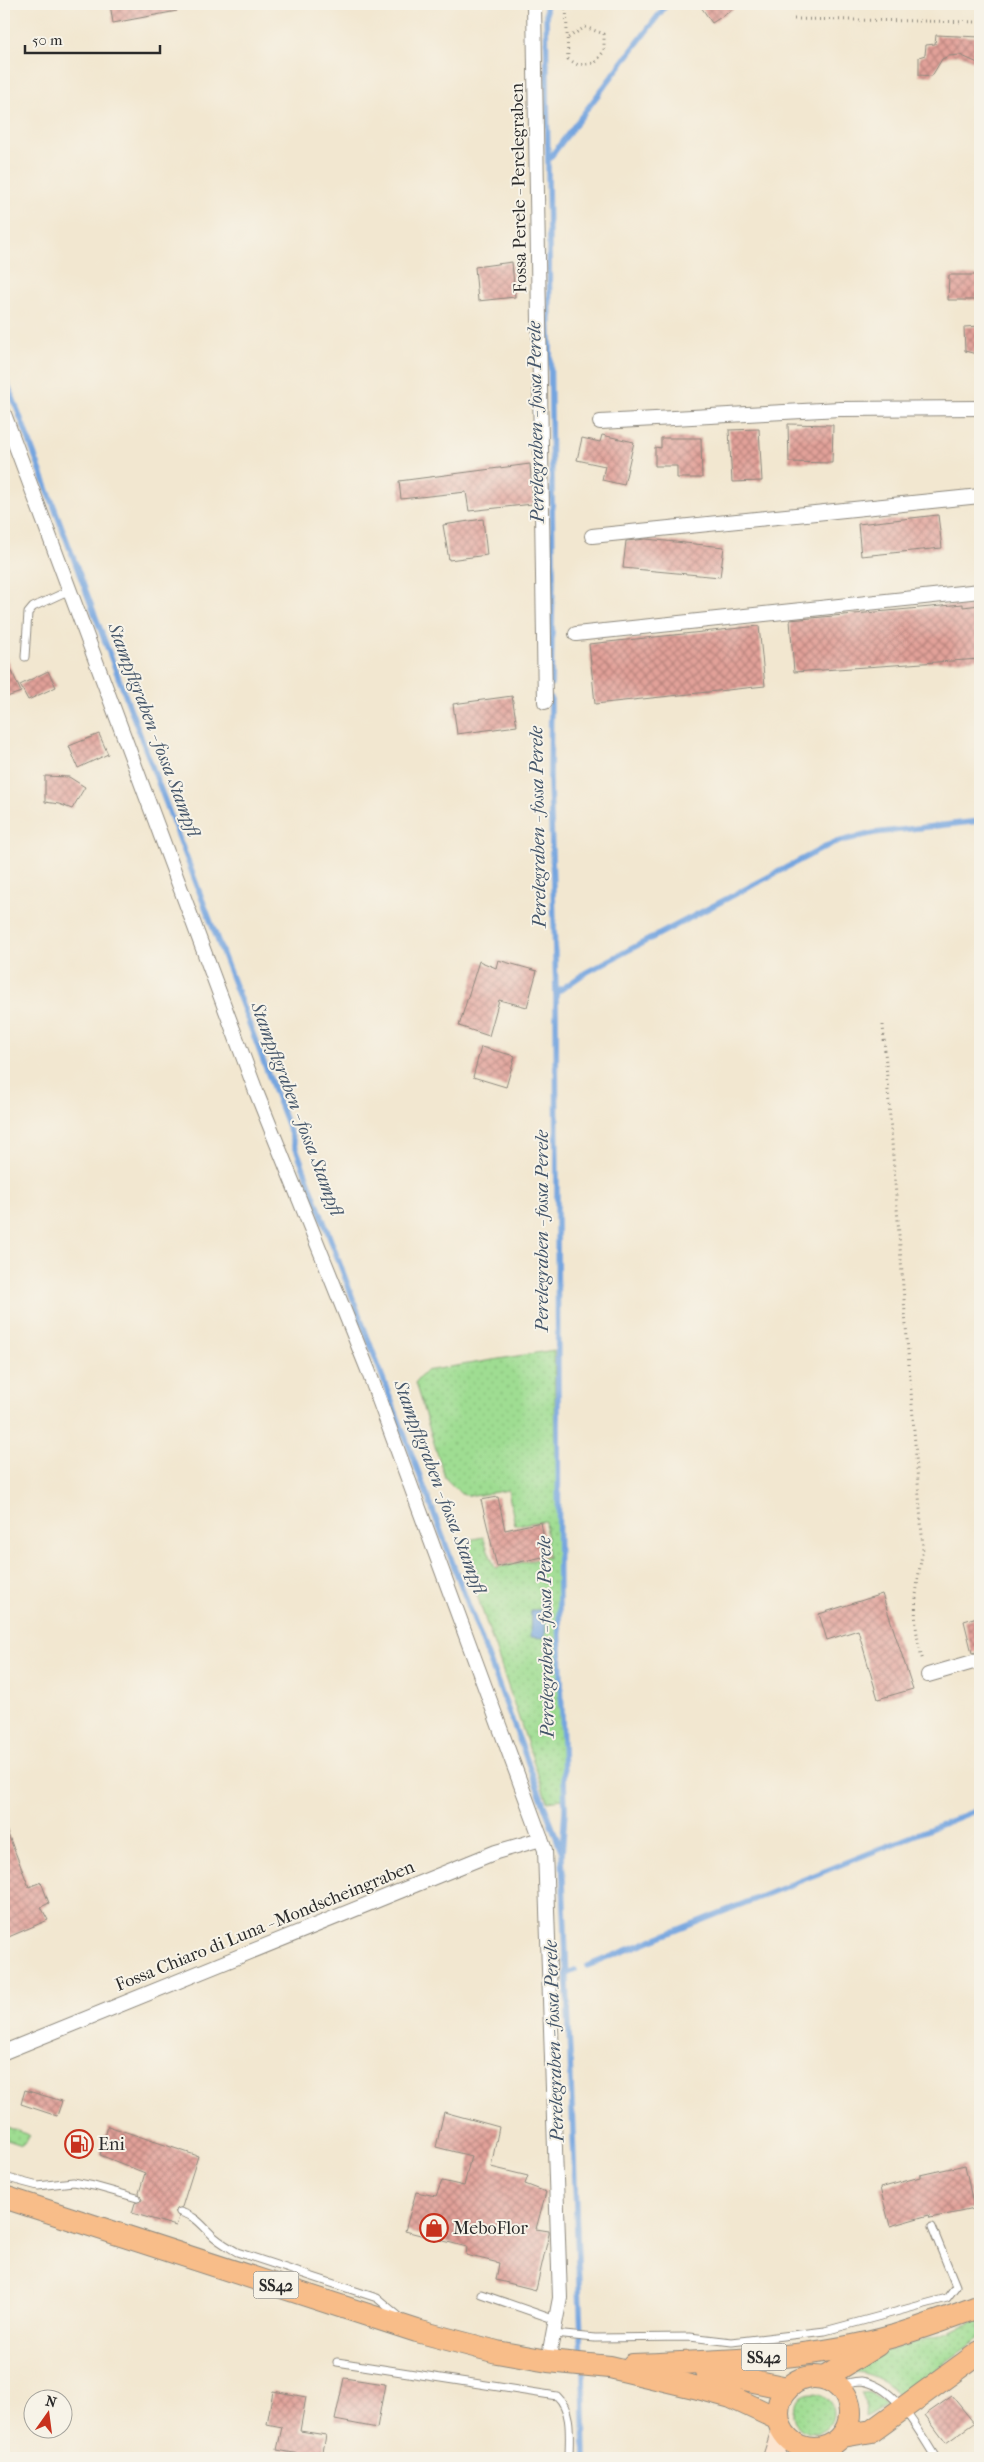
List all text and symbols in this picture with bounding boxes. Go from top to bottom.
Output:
scale bar [25,22,160,54]
text: 50 m [32,31,63,49]
street label: Fossa Perele - Perelegraben [507,82,531,293]
water label: Perelegraben - fossa Perele [523,320,549,524]
water label: Stampflgraben - fossa Stampfl [103,619,205,841]
water label: Perelegraben - fossa Perele [525,725,551,929]
water label: Stampflgraben - fossa Stampfl [246,998,348,1220]
water label: Perelegraben - fossa Perele [531,1129,553,1333]
water label: Stampflgraben - fossa Stampfl [389,1376,491,1598]
water label: Perelegraben - fossa Perele [533,1535,559,1739]
street label: Fossa Chiaro di Luna - Mondscheingraben [112,1856,418,1996]
water label: Perelegraben - fossa Perele [539,1938,569,2143]
fuel station icon: Eni [64,2129,94,2159]
place label: Eni [98,2134,125,2155]
shop icon: MeboFlor [419,2213,449,2243]
place label: MeboFlor [453,2218,528,2239]
road number: SS42 [254,2272,298,2298]
road number: SS42 [742,2344,786,2370]
north arrow [22,2390,72,2440]
text: N [44,2392,59,2411]

